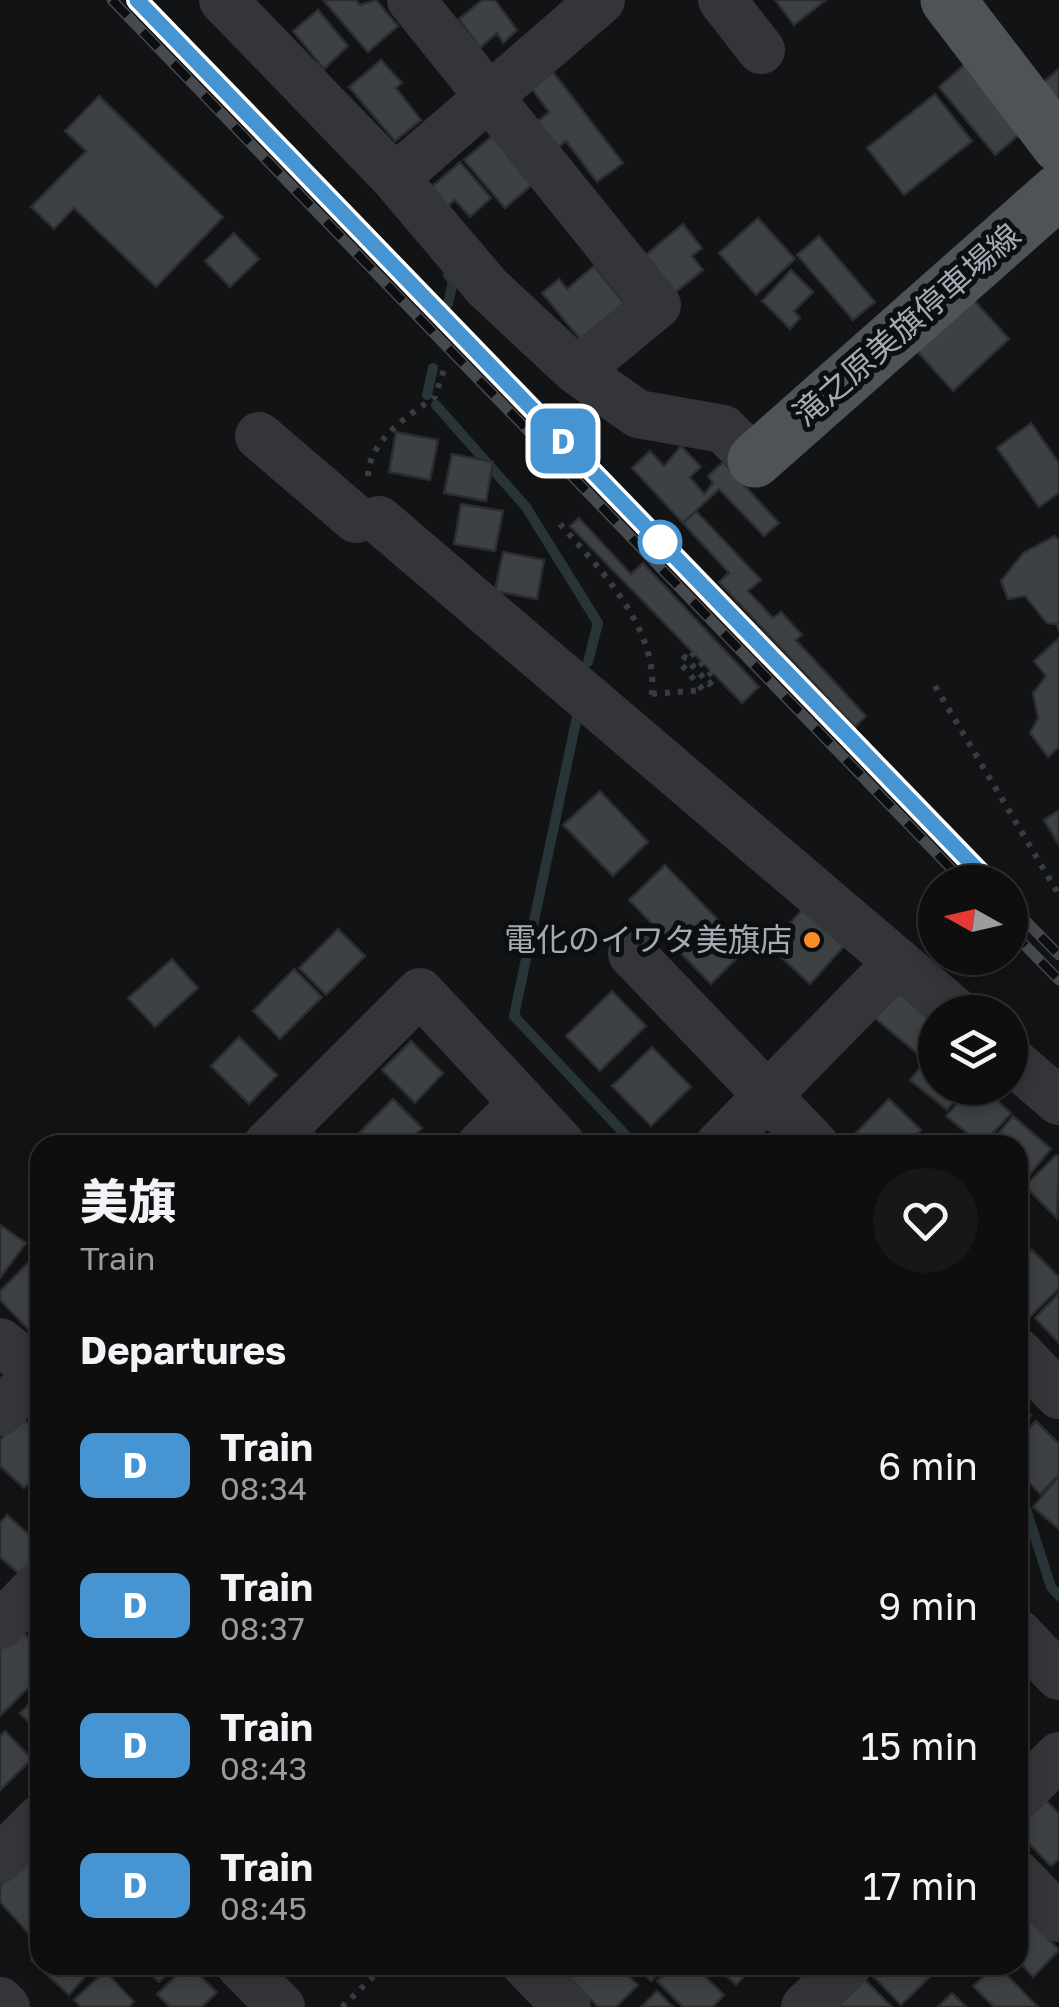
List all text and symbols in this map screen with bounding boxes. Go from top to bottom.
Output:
street label: 滝之原美旗停車場線 [785,215,1027,433]
line badge: D [530,408,596,474]
text: D [550,420,576,462]
unlabelled marker [639,521,681,563]
north arrow [918,865,1028,975]
map controls [918,865,1028,1105]
place label: 電化のイワタ美旗店 [504,920,792,958]
marker: 電化のイワタ美旗店 [801,929,823,951]
button: layers [918,995,1028,1105]
button: heart [873,1168,978,1273]
text: 美旗 [80,1172,176,1230]
text: Train [80,1239,155,1277]
text: Departures [80,1327,286,1372]
text: Train [220,1424,313,1469]
text: 6 min [878,1443,978,1488]
text: D [122,1444,148,1486]
text: 08:34 [220,1469,307,1507]
text: Train [220,1564,313,1609]
text: 9 min [878,1583,978,1628]
text: D [122,1584,148,1626]
text: 08:37 [220,1609,305,1647]
text: Train [220,1704,313,1749]
text: 15 min [861,1723,978,1768]
text: D [122,1724,148,1766]
text: 08:43 [220,1749,307,1787]
text: Train [220,1844,313,1889]
text: 17 min [863,1863,978,1908]
text: D [122,1864,148,1906]
text: 08:45 [220,1889,307,1927]

